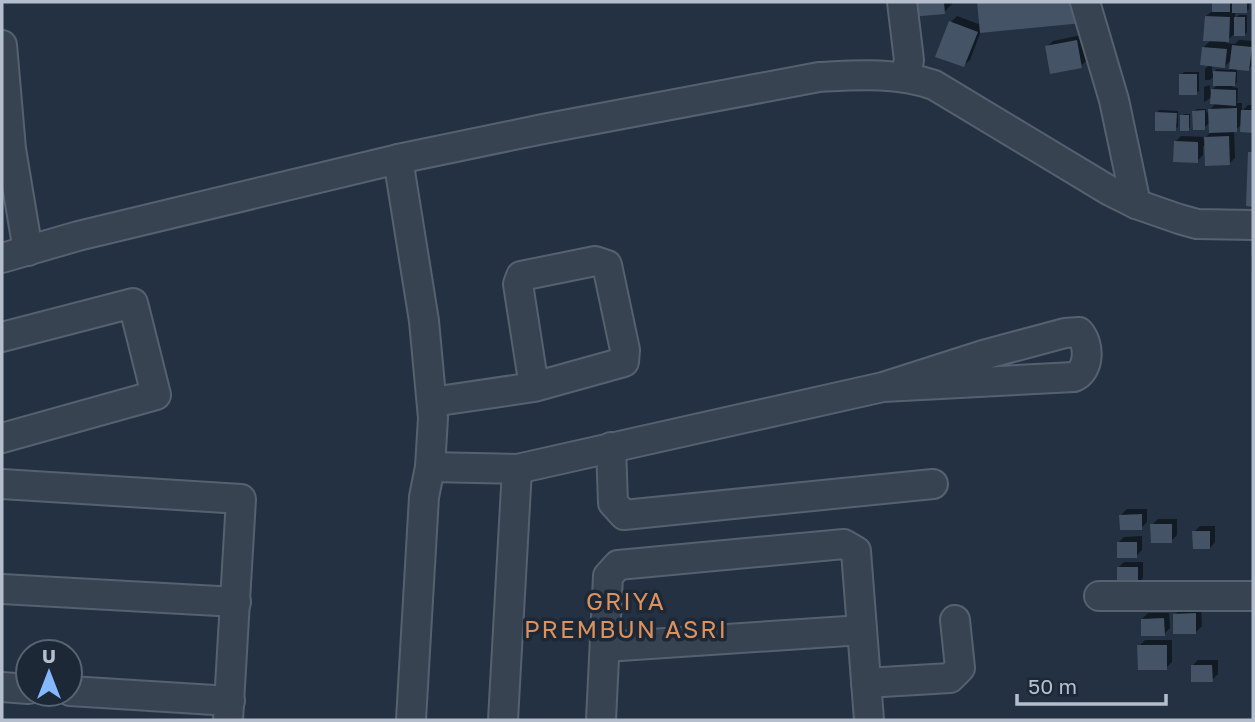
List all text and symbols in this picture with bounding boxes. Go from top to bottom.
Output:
district label: GRIYA PREMBUN ASRI [524,586,728,643]
north arrow [14,638,84,708]
text: U [42,644,56,667]
scale bar [1017,662,1166,706]
text: 50 m [1028,673,1077,699]

